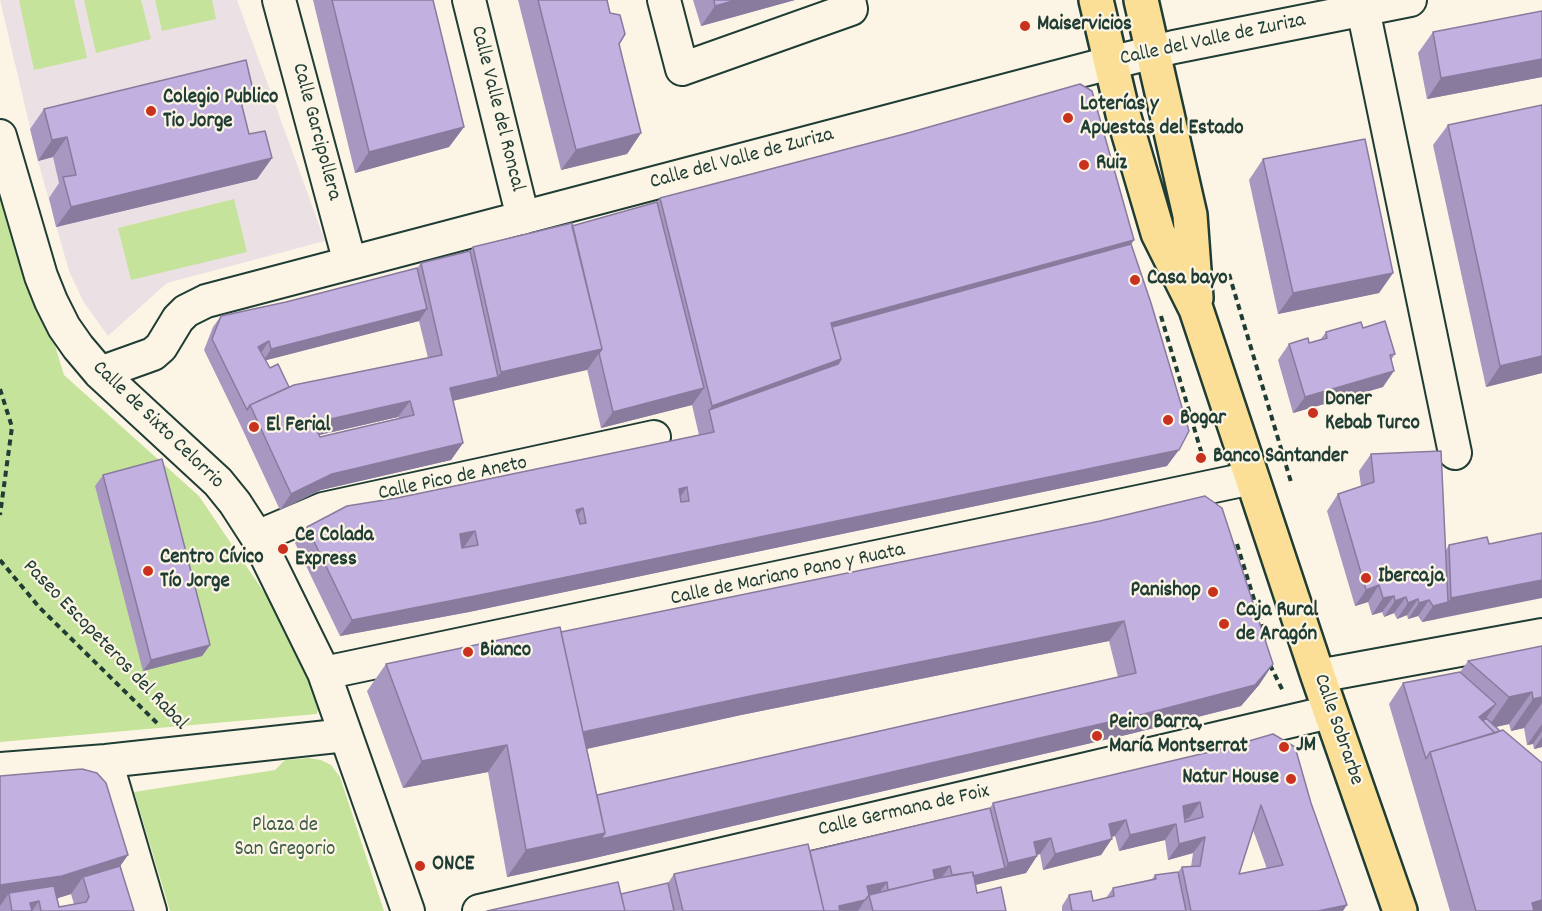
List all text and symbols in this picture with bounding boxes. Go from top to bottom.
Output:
street label: Calle del Valle de Zuriza [1118,9,1308,73]
place label: Maiservicios [1037,13,1132,39]
marker: Maiservicios [1018,19,1032,33]
street label: Calle Valle del Roncal [463,24,529,194]
street label: Calle Garcipollera [285,61,345,203]
place label: Colegio Publico Tio Jorge [163,86,278,136]
place label: Loterías y Apuestas del Estado [1080,93,1244,143]
marker: Colegio Publico Tio Jorge [144,104,158,118]
marker: Loterías y Apuestas del Estado [1061,111,1075,125]
street label: Calle del Valle de Zuriza [648,123,836,197]
place label: Ruiz [1096,152,1127,178]
marker: Ruiz [1077,158,1091,172]
place label: Casa bayo [1147,267,1228,293]
marker: Casa bayo [1128,273,1142,287]
street label: Calle de Sixto Celorrio [86,357,228,495]
place label: Doner Kebab Turco [1325,388,1420,438]
marker: Doner Kebab Turco [1306,406,1320,420]
place label: Bogar [1180,407,1226,433]
marker: Bogar [1161,413,1175,427]
place label: El Ferial [266,414,330,440]
marker: El Ferial [247,420,261,434]
place label: Banco Santander [1213,445,1348,471]
marker: Banco Santander [1194,451,1208,465]
street label: Calle Pico de Aneto [376,452,530,508]
place label: Ce Colada Express [295,524,374,574]
street label: Calle de Mariano Pano y Ruata [669,539,907,613]
marker: Ce Colada Express [276,542,290,556]
place label: Centro Cívico Tío Jorge [160,546,264,596]
street label: Paseo Escopeteros del Rabal [16,555,192,737]
marker: Centro Cívico Tío Jorge [141,564,155,578]
place label: Ibercaja [1378,565,1444,591]
marker: Ibercaja [1359,571,1373,585]
place label: Panishop [1131,579,1201,605]
marker: Panishop [1206,585,1220,599]
place label: Caja Rural de Aragón [1236,599,1318,649]
marker: Caja Rural de Aragón [1217,617,1231,631]
place label: Bianco [480,639,531,665]
marker: Bianco [461,645,475,659]
street label: Calle Sobrarbe [1306,671,1368,789]
place label: Peiro Barra, María Montserrat [1109,711,1248,761]
marker: Peiro Barra, María Montserrat [1090,729,1104,743]
place label: JM [1296,734,1316,760]
marker: JM [1277,740,1291,754]
place label: Natur House [1182,766,1279,792]
marker: Natur House [1284,772,1298,786]
street label: Calle Germana de Foix [816,780,992,844]
park label: Plaza de San Gregorio [235,814,335,864]
place label: ONCE [432,853,474,879]
marker: ONCE [413,859,427,873]

